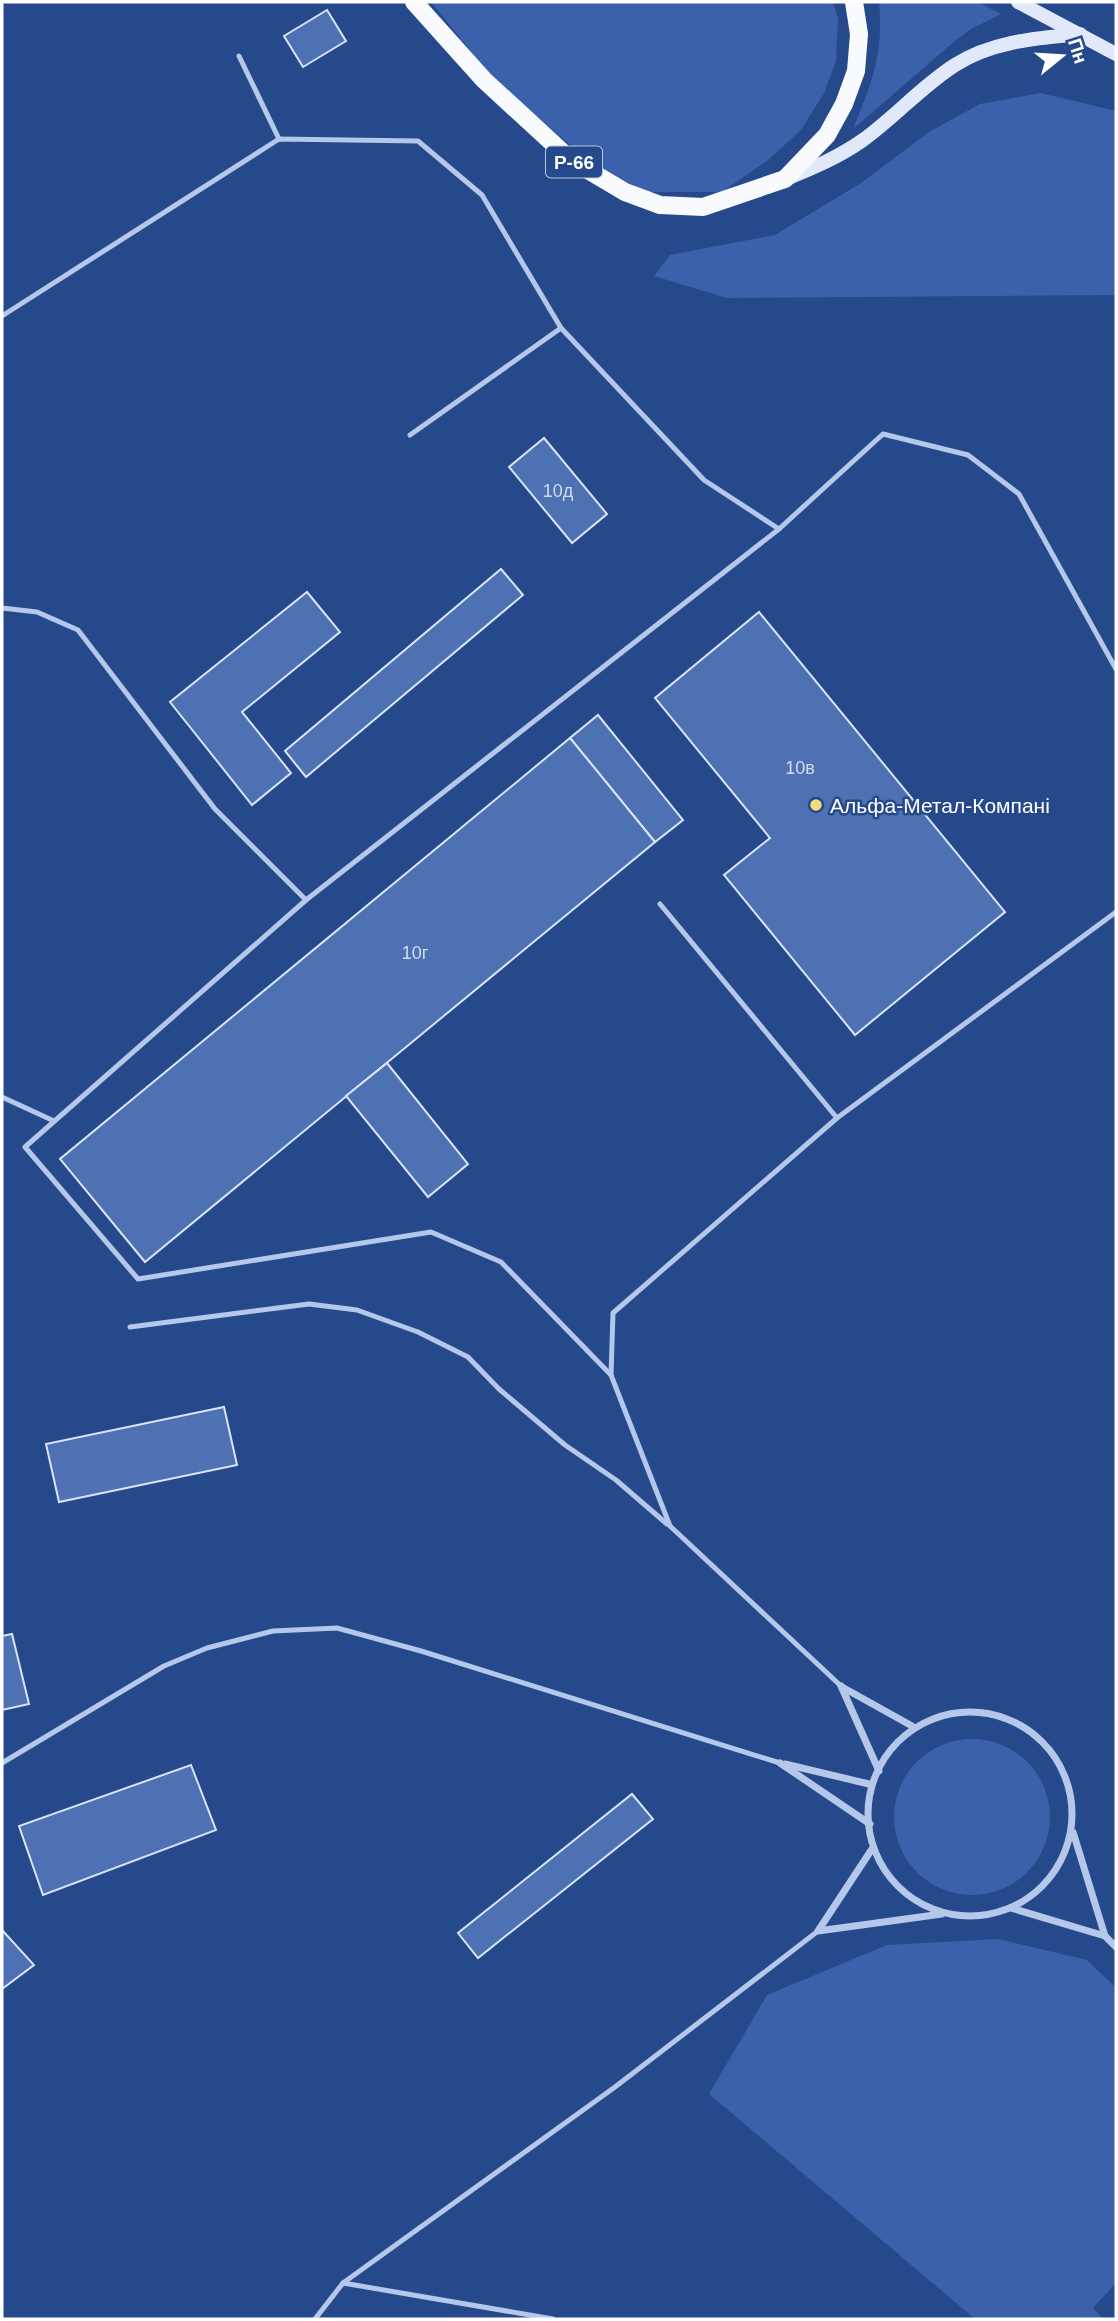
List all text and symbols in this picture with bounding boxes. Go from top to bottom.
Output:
north arrow [1027,21,1097,91]
text: Пн [1064,36,1092,66]
road number: Р-66 [546,146,602,178]
house number: 10д [543,481,574,501]
house number: 10в [785,758,815,778]
place label: Альфа-Метал-Компані [830,794,1050,817]
marker: Альфа-Метал-Компані [808,797,824,813]
house number: 10г [402,943,429,963]

